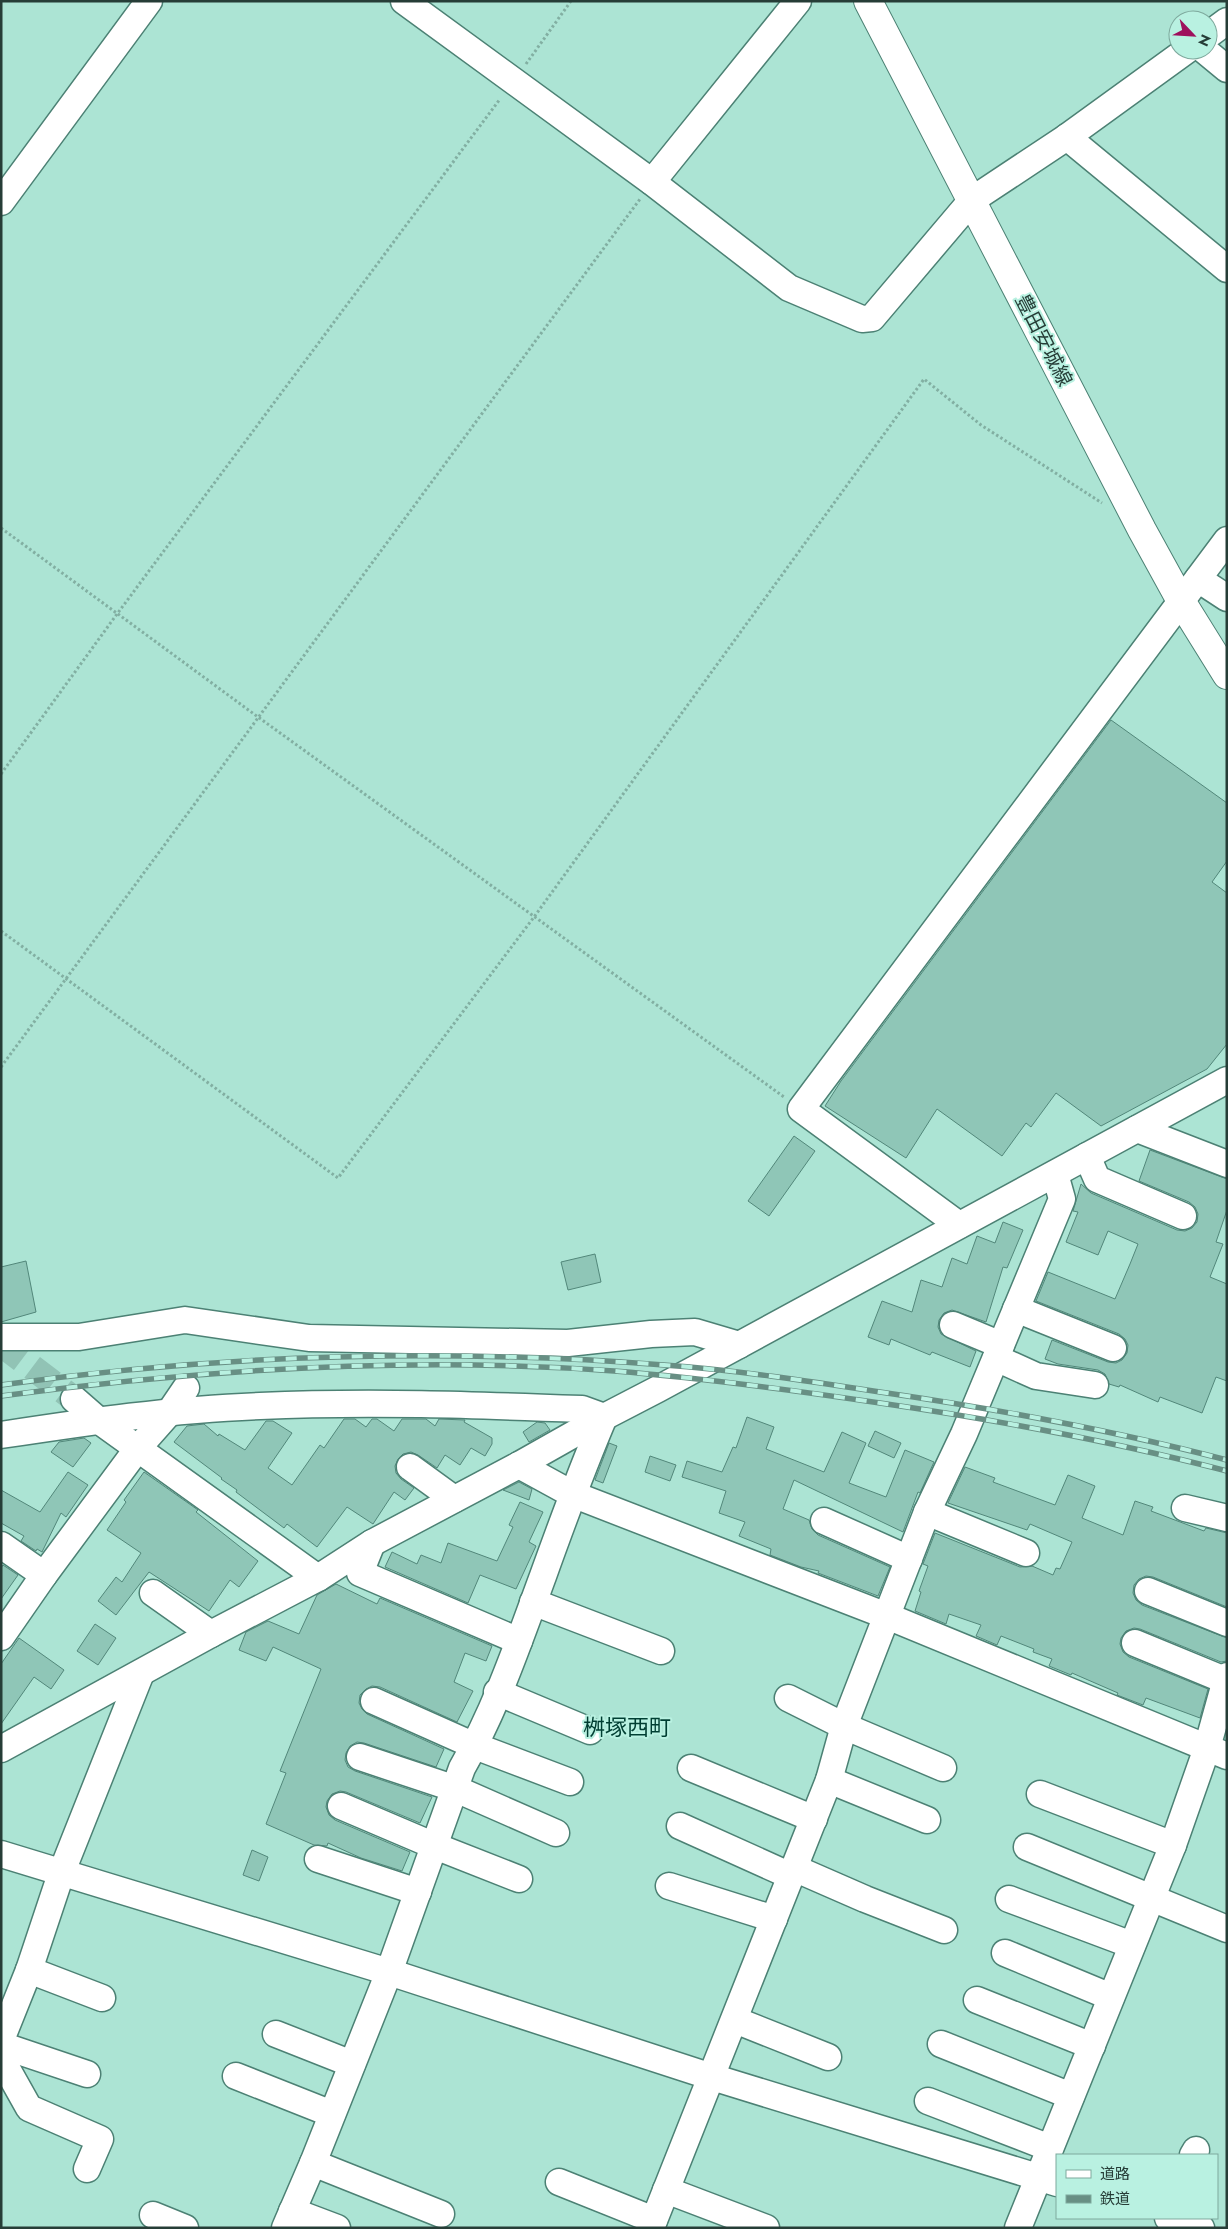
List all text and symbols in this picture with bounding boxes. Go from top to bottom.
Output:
north arrow [1168,10,1218,60]
text: N [1193,31,1216,50]
street label: 豊田安城線 [1008,289,1079,391]
district label: 桝塚西町 [583,1711,671,1743]
legend [1056,2154,1218,2219]
text: 道路 [1100,2163,1130,2185]
text: 鉄道 [1100,2188,1130,2210]

